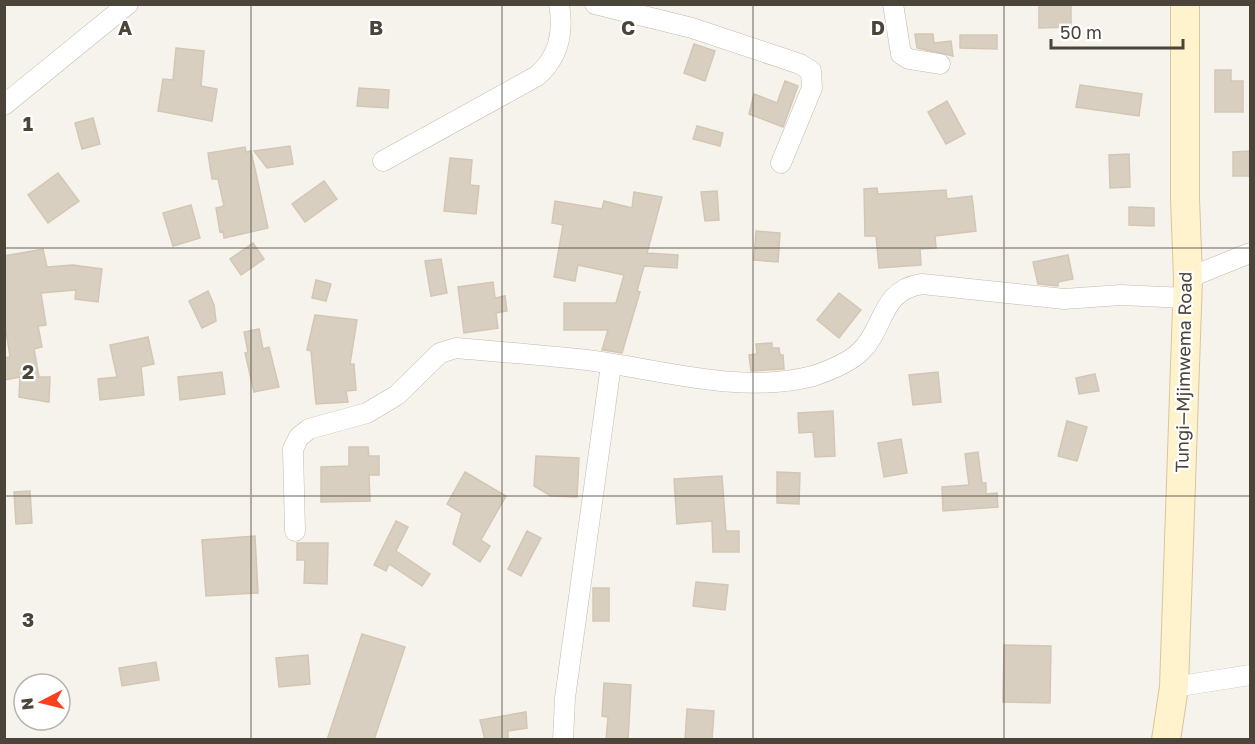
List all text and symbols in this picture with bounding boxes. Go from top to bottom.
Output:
scale bar [1051,12,1183,50]
text: A [118,15,132,39]
text: B [369,15,383,39]
text: C [621,15,635,39]
text: D [871,15,885,39]
text: 50 m [1060,21,1102,43]
text: 1 [23,111,33,135]
street label: Tungi—Mjimwema Road [1170,271,1196,473]
text: 2 [22,359,34,383]
text: 3 [22,607,34,631]
north arrow [12,672,72,732]
text: N [16,697,38,711]

